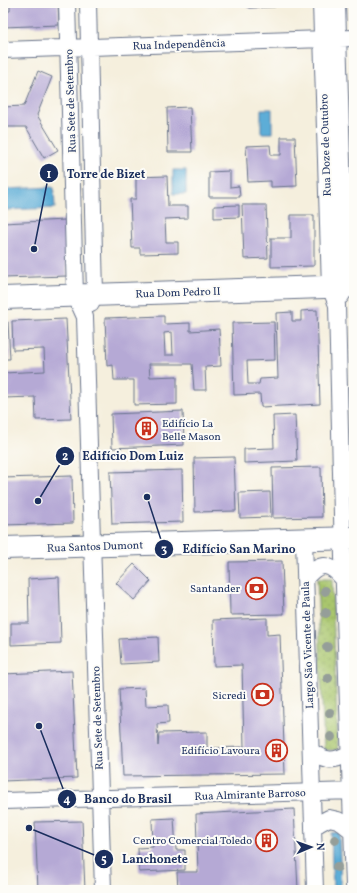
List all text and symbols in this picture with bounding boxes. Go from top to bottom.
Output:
street label: Rua Independência [132,36,226,55]
street label: Rua Sete de Setembro [62,49,81,153]
street label: Rua Doze de Outubro [317,93,336,196]
callout: Torre de Bizet [39,161,154,185]
text: 1 [47,167,52,183]
text: Torre de Bizet [67,167,146,183]
street label: Rua Dom Pedro II [135,285,221,302]
building icon: Edifício La Belle Mason [134,416,160,442]
place label: Edifício La Belle Mason [162,417,221,445]
callout: Edifício Dom Luiz [55,444,192,468]
text: 2 [62,449,68,465]
text: Edifício Dom Luiz [82,449,184,465]
callout: Edifício San Marino [154,537,303,561]
street label: Rua Santos Dumont [47,538,144,557]
text: 3 [161,542,167,558]
text: Edifício San Marino [182,542,296,558]
bank icon: Santander [243,575,269,601]
street label: Largo São Vicente de Paula [299,580,318,709]
place label: Santander [190,582,240,597]
street label: Rua Sete de Setembro [89,666,108,770]
bank icon: Sicredi [249,682,275,708]
place label: Sicredi [212,689,246,704]
building icon: Edifício Lavoura [263,737,289,763]
place label: Edifício Lavoura [181,744,261,759]
street label: Rua Almirante Barroso [194,786,306,805]
callout: Banco do Brasil [57,787,180,811]
text: 4 [63,792,71,808]
text: Banco do Brasil [84,792,172,808]
building icon: Centro Comercial Toledo [254,827,280,853]
north arrow [291,827,331,867]
place label: Centro Comercial Toledo [133,834,252,849]
text: N [312,842,327,851]
callout: Lanchonete [94,847,196,871]
text: 5 [101,852,107,868]
text: Lanchonete [122,852,188,868]

